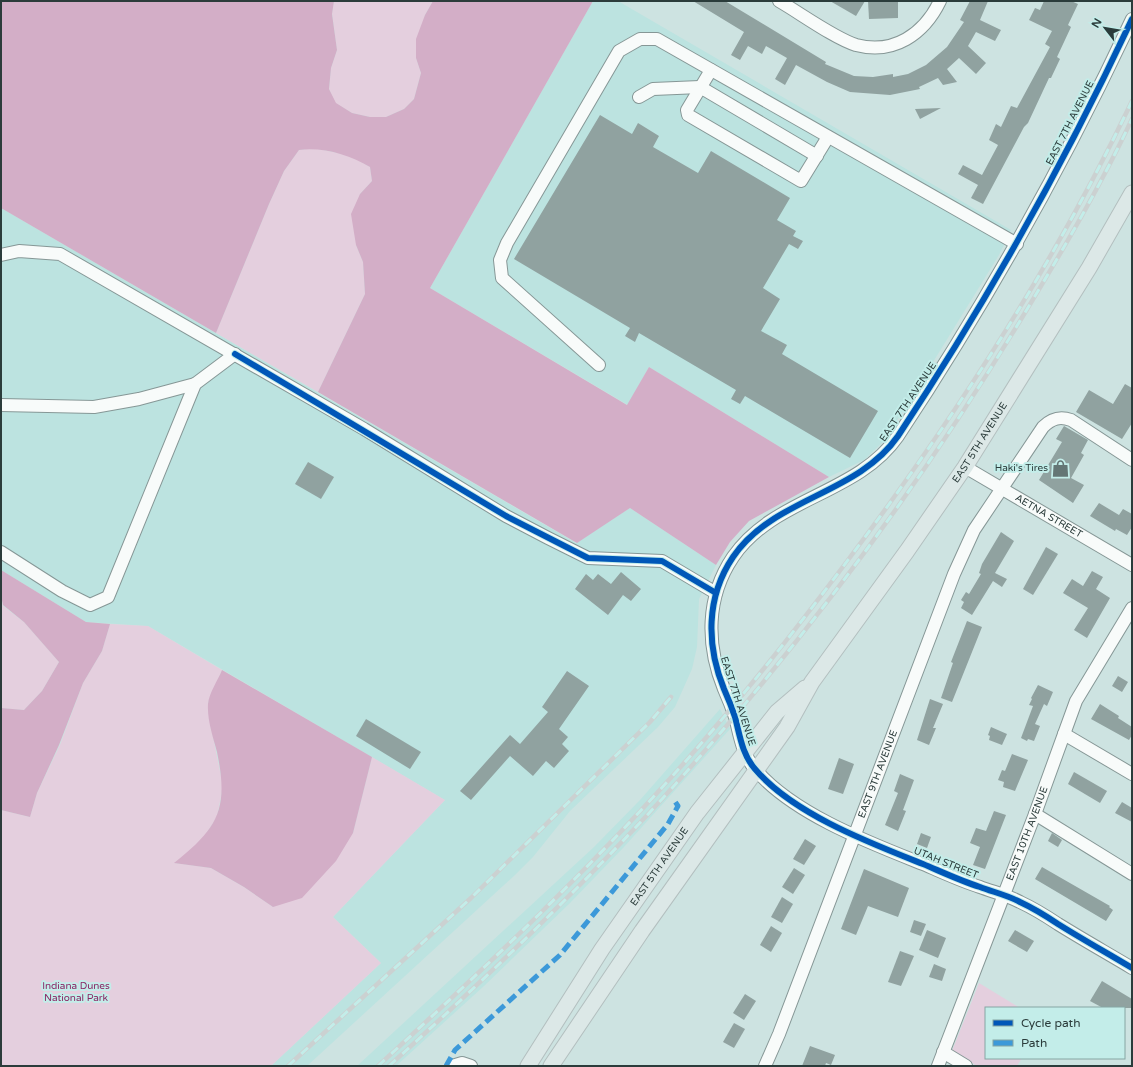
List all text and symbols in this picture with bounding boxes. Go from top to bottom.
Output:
north arrow [1085,8,1125,48]
text: N [1089,16,1105,30]
street label: EAST 7TH AVENUE [1044,79,1096,167]
street label: EAST 7TH AVENUE [877,360,939,444]
street label: EAST 5TH AVENUE [950,400,1010,485]
shop icon: Haki's Tires [1051,458,1071,478]
place label: Haki's Tires [995,462,1048,474]
street label: AETNA STREET [1013,492,1084,540]
street label: EAST 7TH AVENUE [718,655,758,747]
street label: EAST 9TH AVENUE [856,728,900,820]
street label: EAST 10TH AVENUE [1004,785,1050,882]
street label: EAST 5TH AVENUE [628,825,691,908]
street label: UTAH STREET [912,845,980,881]
park label: Indiana Dunes National Park [42,980,110,1004]
legend [985,1007,1125,1059]
text: Cycle path [1021,1016,1080,1030]
text: Path [1021,1036,1047,1050]

